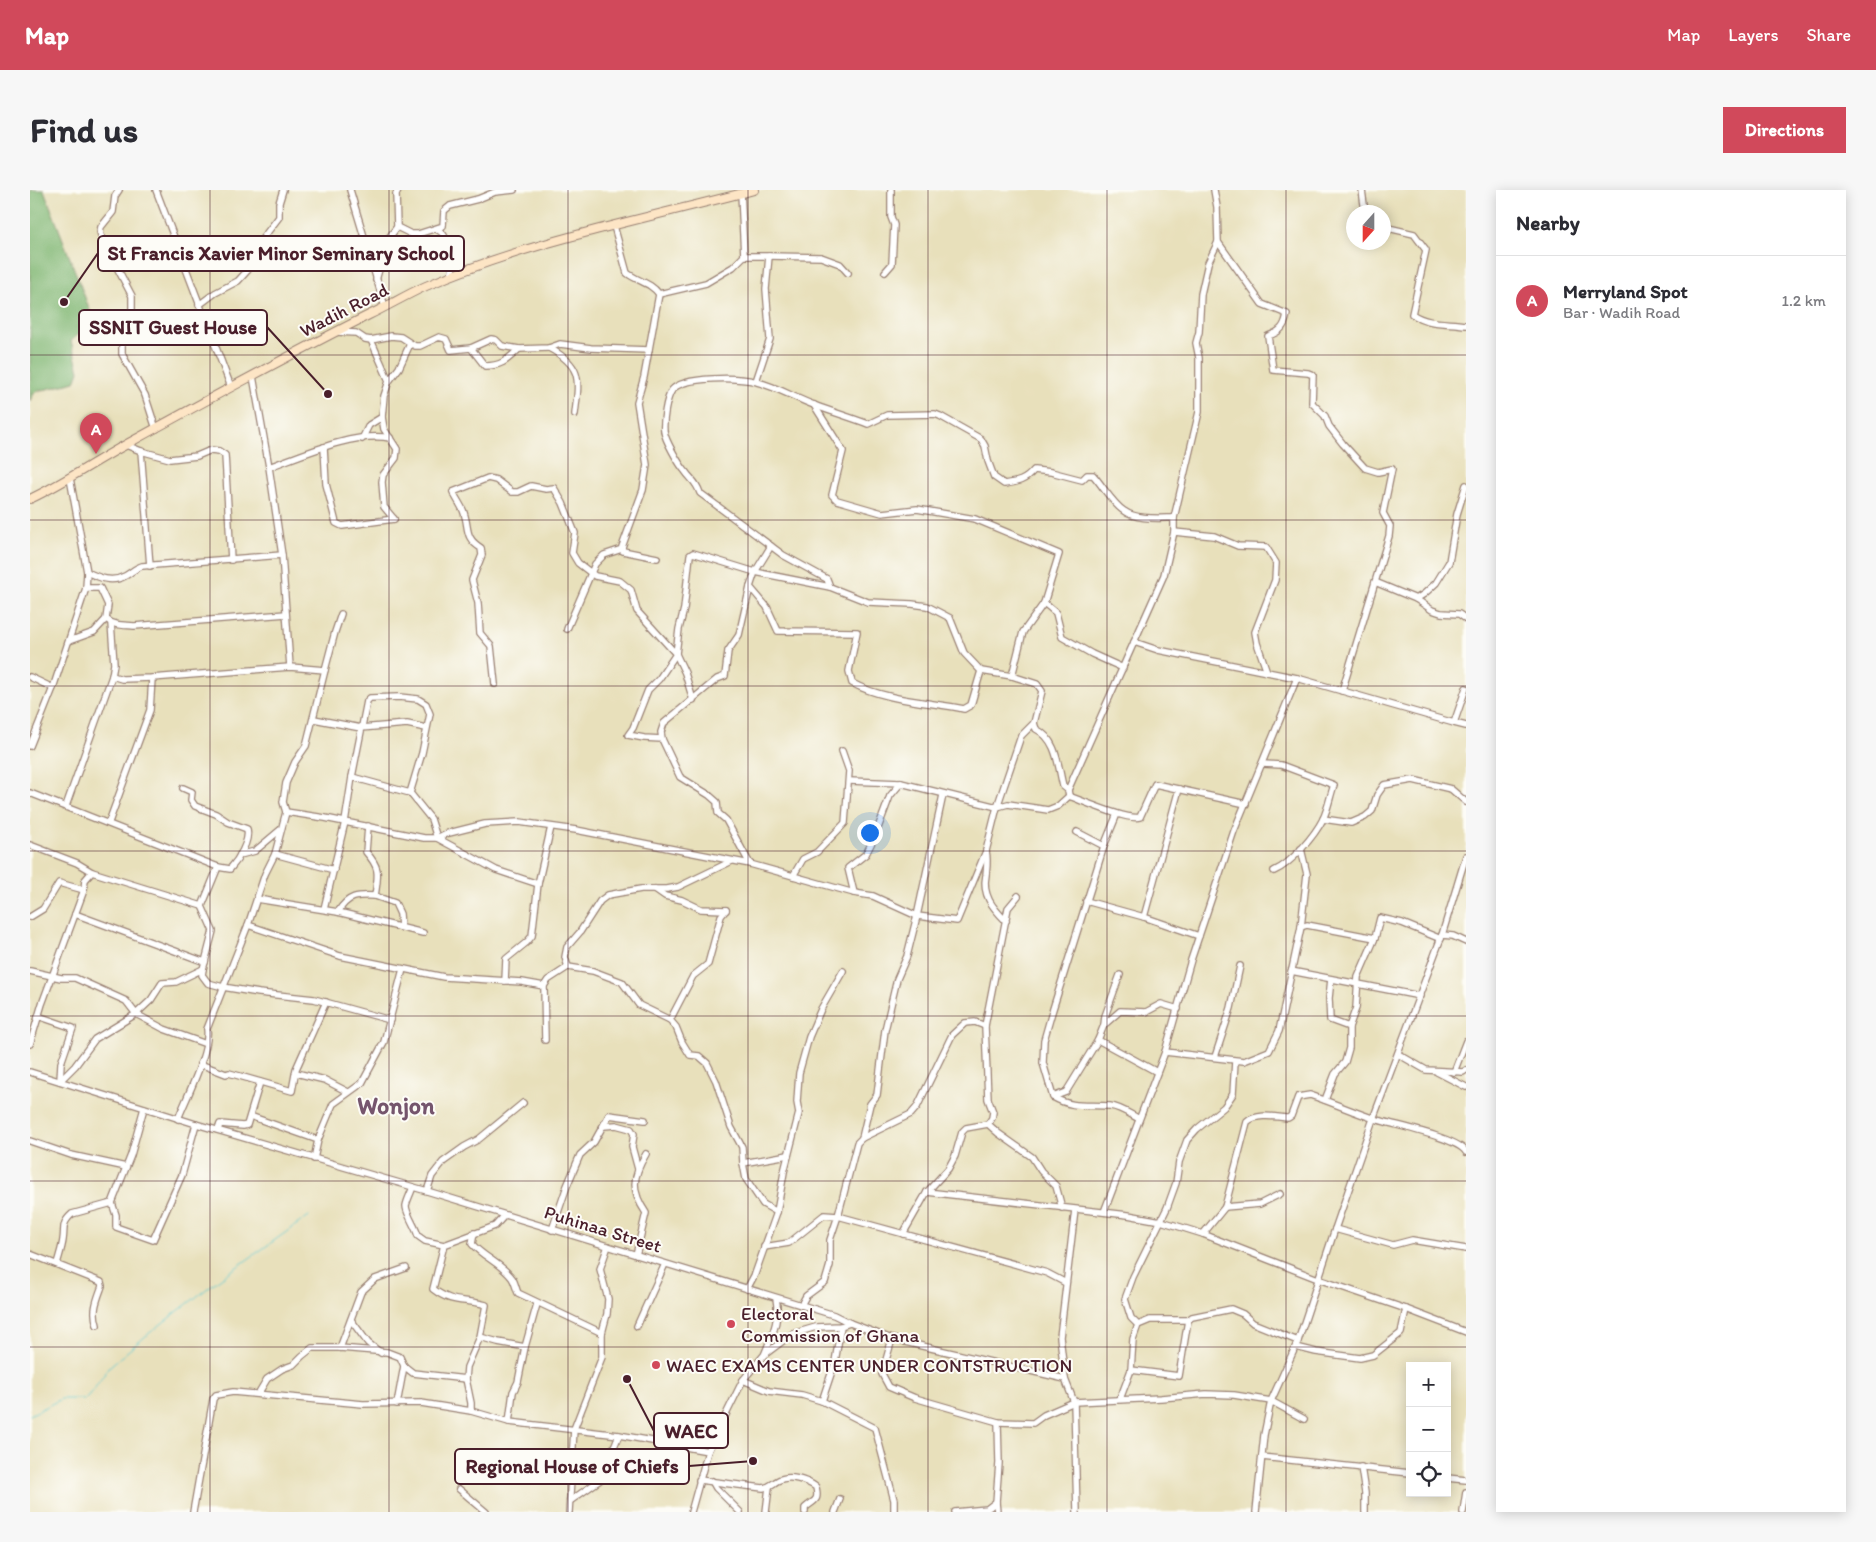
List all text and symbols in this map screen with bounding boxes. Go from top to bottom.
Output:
text: Map [25,21,69,50]
text: Map [1667,24,1700,46]
text: Layers [1728,24,1778,46]
text: Share [1806,24,1851,46]
button: Directions [1723,107,1846,153]
text: Find us [30,109,138,151]
north arrow [1346,205,1391,250]
text: Nearby [1516,210,1580,235]
callout: St Francis Xavier Minor Seminary School [98,236,464,271]
text: St Francis Xavier Minor Seminary School [107,241,455,266]
street label: Wadih Road [296,278,393,342]
text: Merryland Spot [1563,280,1688,303]
text: A [1527,291,1537,310]
text: 1.2 km [1781,291,1826,310]
text: Bar · Wadih Road [1563,303,1680,322]
callout: SSNIT Guest House [79,310,267,345]
text: SSNIT Guest House [89,315,257,339]
pin: A [80,413,112,454]
your location [857,820,883,846]
district label: Wonjon [357,1091,435,1121]
street label: Puhinaa Street [542,1200,664,1258]
place label: Electoral Commission of Ghana [741,1302,919,1347]
marker: Electoral Commission of Ghana [725,1318,737,1330]
place label: WAEC EXAMS CENTER UNDER CONTSTRUCTION [666,1354,1072,1377]
marker: WAEC EXAMS CENTER UNDER CONTSTRUCTION [650,1359,662,1371]
map controls [1406,1362,1451,1497]
button: + [1406,1362,1451,1407]
button: − [1406,1407,1451,1452]
callout: WAEC [654,1413,728,1448]
text: WAEC [664,1419,718,1443]
callout: Regional House of Chiefs [455,1449,689,1484]
button: locate [1406,1452,1451,1497]
text: Regional House of Chiefs [465,1454,679,1479]

